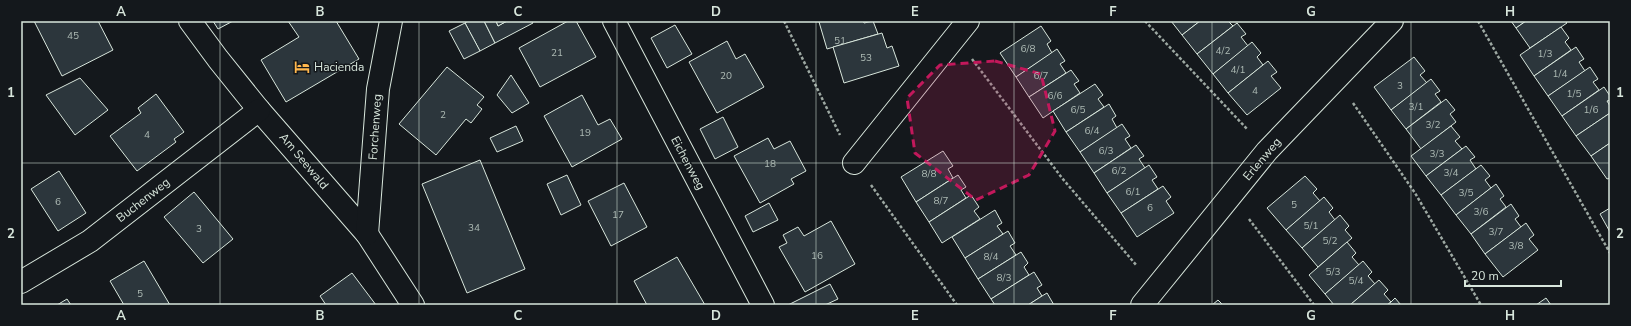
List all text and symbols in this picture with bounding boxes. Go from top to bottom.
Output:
text: A [116,3,126,21]
text: B [316,3,325,21]
text: C [514,3,523,21]
text: D [711,3,721,21]
text: E [911,3,919,21]
text: F [1109,3,1117,21]
text: G [1306,3,1316,21]
text: H [1505,3,1515,21]
house number: 45 [67,29,79,43]
house number: 51 [834,34,846,48]
house number: 6/8 [1021,42,1035,56]
house number: 4/2 [1216,44,1230,58]
house number: 21 [551,46,563,60]
house number: 1/3 [1538,47,1552,61]
house number: 53 [860,51,872,65]
hotel icon: Hacienda [293,58,311,76]
place label: Hacienda [314,59,364,75]
house number: 4/1 [1231,63,1245,77]
house number: 1/4 [1553,67,1567,81]
house number: 20 [720,69,732,83]
house number: 6/7 [1034,69,1048,83]
house number: 3 [1397,79,1403,93]
text: 1 [7,84,15,102]
house number: 4 [1252,84,1258,98]
text: 1 [1616,84,1624,102]
house number: 1/5 [1567,87,1581,101]
house number: 6/6 [1048,89,1062,103]
street label: Forchenweg [365,93,385,161]
house number: 3/1 [1409,100,1423,114]
house number: 6/5 [1071,103,1085,117]
house number: 1/6 [1584,103,1598,117]
house number: 2 [440,108,446,122]
house number: 3/2 [1426,118,1440,132]
house number: 6/4 [1085,124,1099,138]
house number: 19 [579,126,591,140]
house number: 4 [144,128,150,142]
street label: Am Seewald [276,129,332,193]
street label: Eichenweg [667,133,709,193]
street label: Erlenweg [1239,134,1285,184]
house number: 6/3 [1099,144,1113,158]
house number: 3/3 [1430,147,1444,161]
house number: 18 [764,157,776,171]
house number: 6/2 [1112,164,1126,178]
house number: 3/4 [1444,166,1458,180]
house number: 8/8 [922,167,936,181]
street label: Buchenweg [113,174,173,226]
house number: 6/1 [1126,185,1140,199]
house number: 3/5 [1459,186,1473,200]
house number: 8/7 [934,194,948,208]
house number: 6 [55,195,61,209]
house number: 5 [1291,198,1297,212]
house number: 6 [1147,201,1153,215]
house number: 3/6 [1474,205,1488,219]
house number: 17 [612,208,624,222]
house number: 5/1 [1304,219,1318,233]
house number: 34 [468,221,480,235]
house number: 3 [196,222,202,236]
text: 2 [7,225,15,243]
house number: 3/7 [1489,225,1503,239]
text: 2 [1616,225,1624,243]
house number: 5/2 [1323,234,1337,248]
house number: 3/8 [1509,239,1523,253]
house number: 16 [811,249,823,263]
house number: 8/4 [984,250,998,264]
scale bar [1465,262,1561,288]
house number: 5/3 [1326,265,1340,279]
text: 20 m [1471,268,1499,284]
house number: 8/3 [997,271,1011,285]
house number: 5/4 [1349,274,1363,288]
house number: 5 [137,287,143,301]
text: A [116,307,126,325]
text: B [316,307,325,325]
text: C [514,307,523,325]
text: D [711,307,721,325]
text: E [911,307,919,325]
text: F [1109,307,1117,325]
text: G [1306,307,1316,325]
text: H [1505,307,1515,325]

